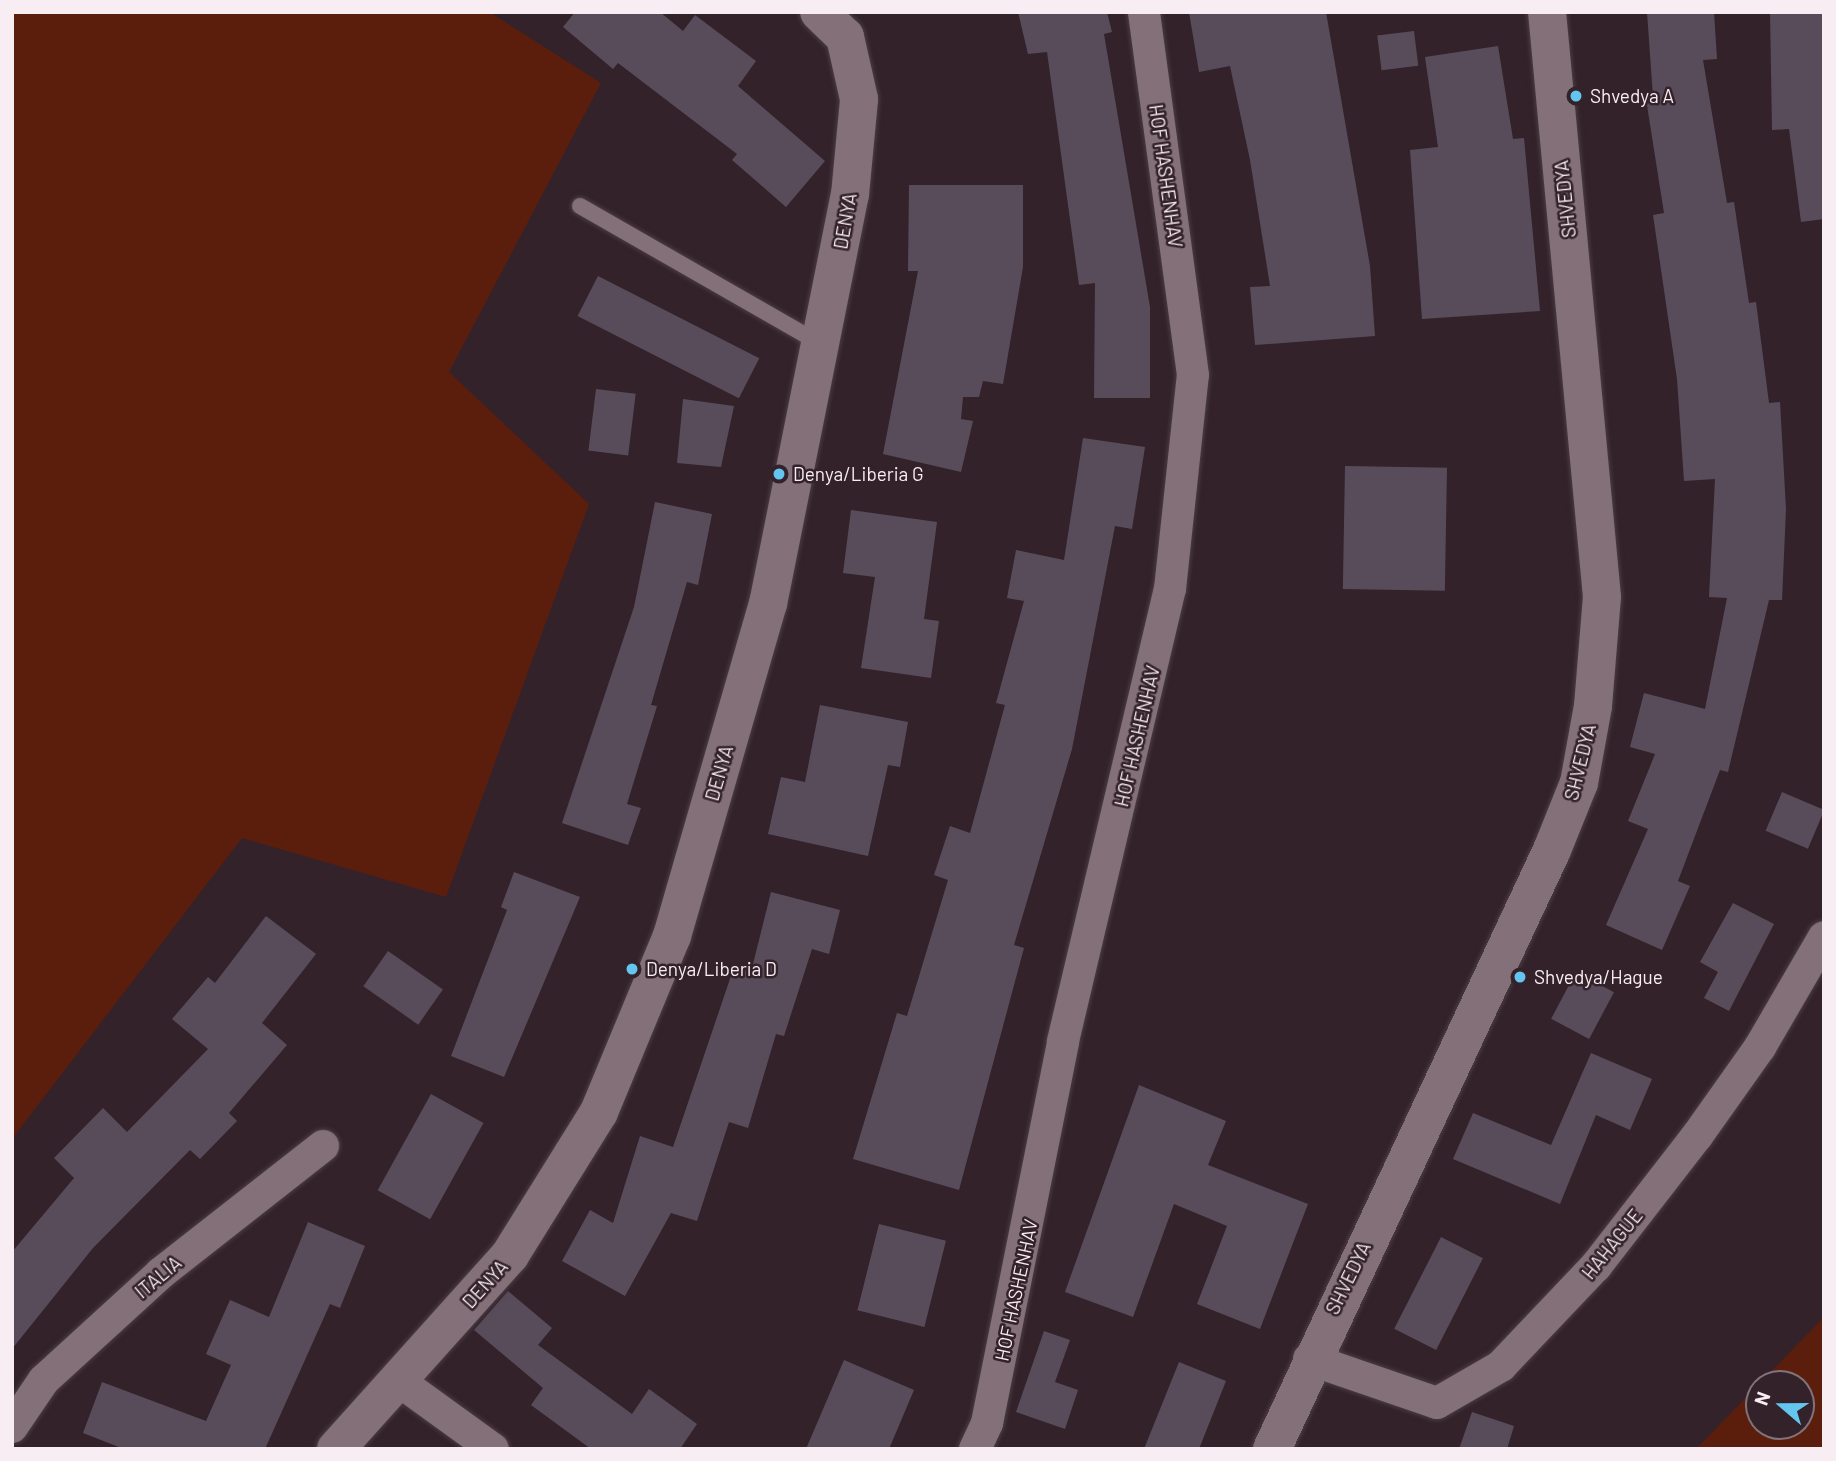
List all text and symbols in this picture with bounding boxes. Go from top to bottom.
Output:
place label: Shvedya A [1590,85,1674,107]
marker: Shvedya A [1568,88,1584,104]
street label: HOF HASHENHAV [1145,103,1187,249]
street label: SHVEDYA [1550,159,1580,239]
street label: DENYA [829,191,861,251]
place label: Denya/Liberia G [793,463,924,485]
marker: Denya/Liberia G [771,466,787,482]
street label: HOF HASHENHAV [1110,663,1164,809]
street label: SHVEDYA [1559,721,1601,803]
street label: DENYA [700,743,738,803]
place label: Denya/Liberia D [646,958,777,980]
marker: Denya/Liberia D [624,961,640,977]
place label: Shvedya/Hague [1534,966,1663,988]
marker: Shvedya/Hague [1512,969,1528,985]
street label: HAHAGUE [1577,1204,1647,1284]
street label: HOF HASHENHAV [990,1217,1042,1363]
street label: SHVEDYA [1321,1238,1375,1318]
street label: ITALIA [130,1251,186,1303]
street label: DENYA [458,1255,512,1313]
north arrow [1745,1370,1815,1440]
text: N [1749,1388,1775,1408]

